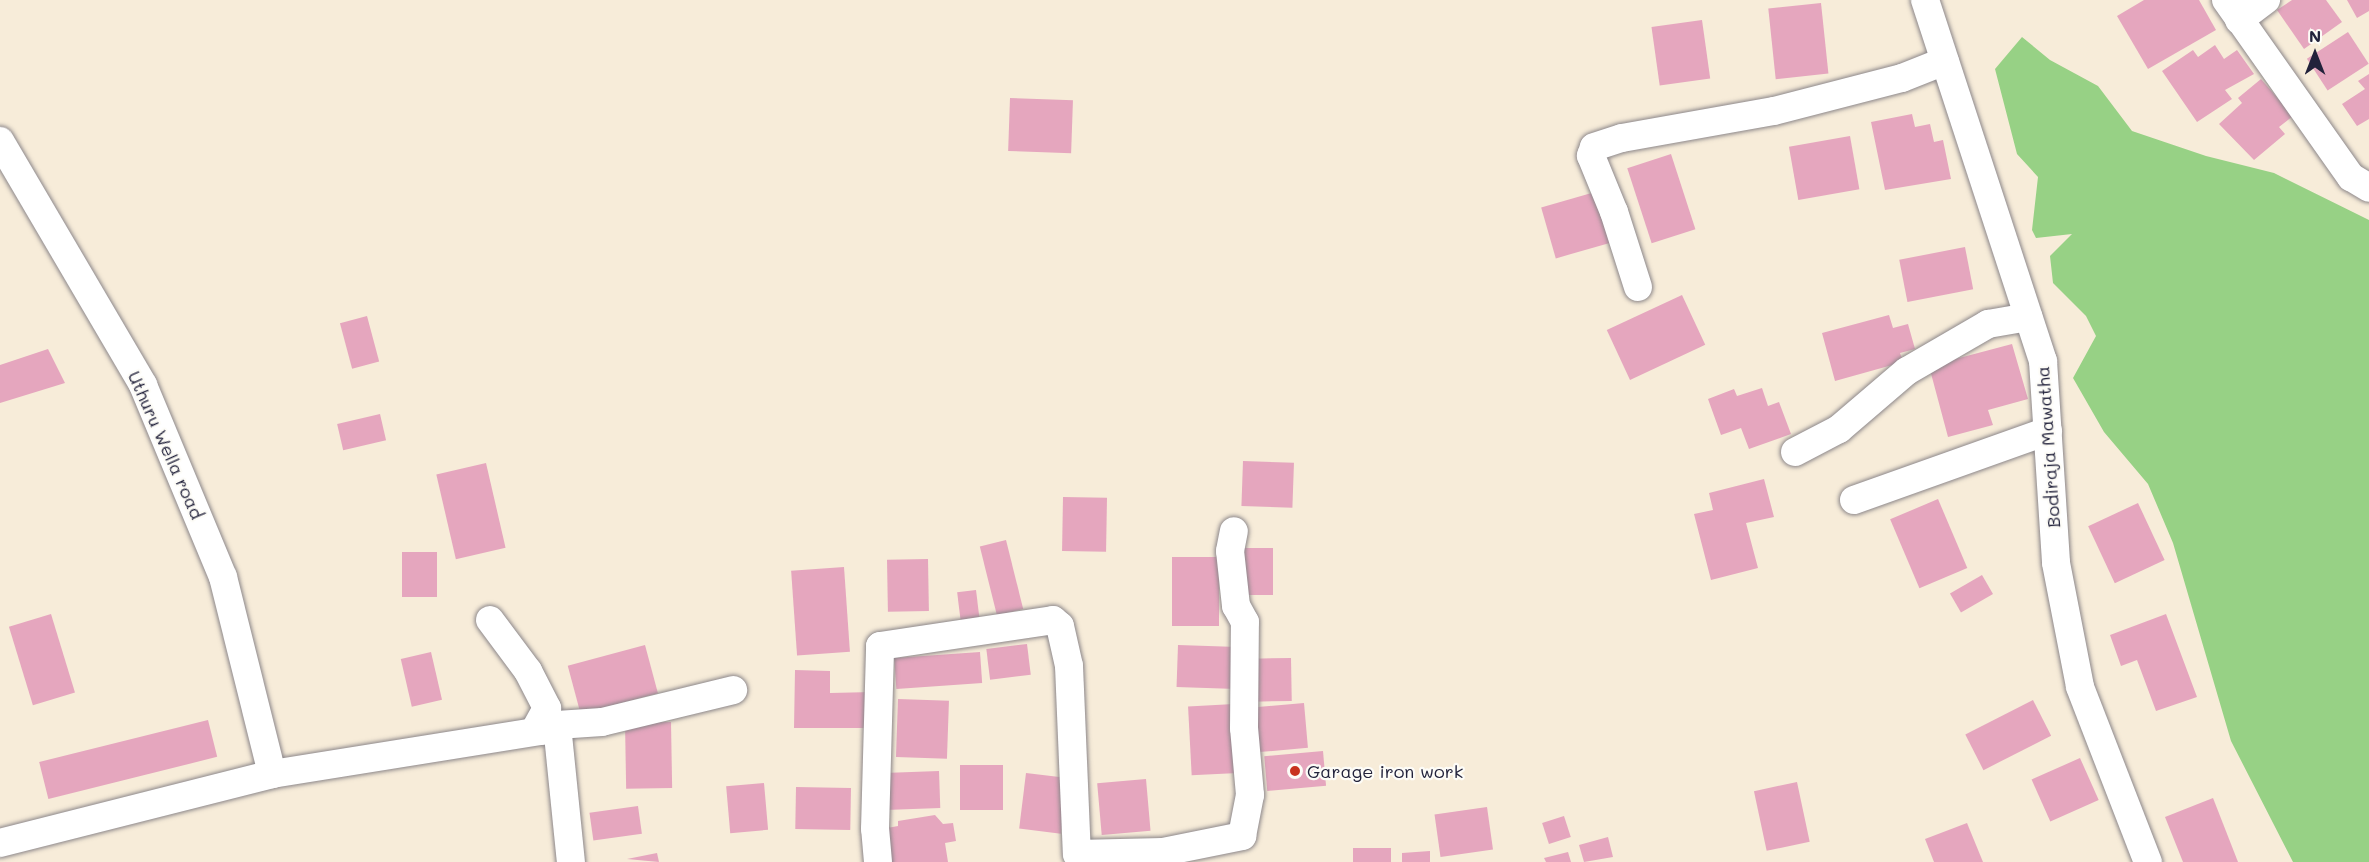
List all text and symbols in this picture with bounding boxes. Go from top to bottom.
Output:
north arrow [2285,24,2345,84]
text: N [2309,25,2321,46]
street label: Bodiraja Mawatha [2032,365,2064,529]
street label: Uthuru Wella road [124,368,208,522]
place label: Garage iron work [1307,760,1463,782]
marker: Garage iron work [1288,764,1302,778]

